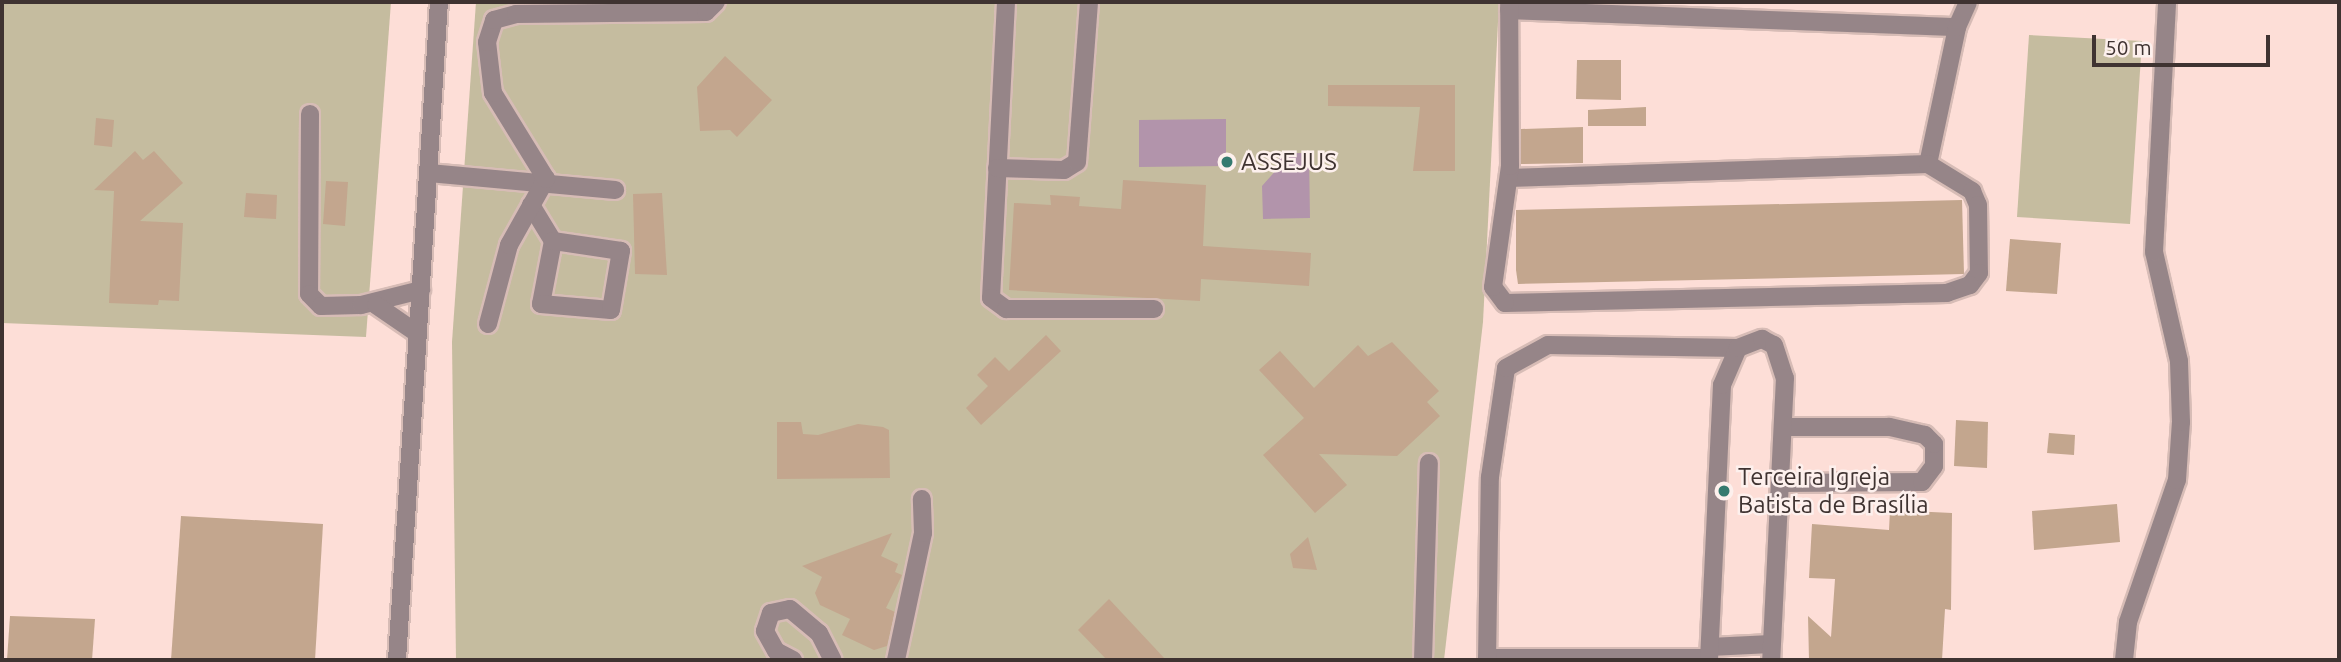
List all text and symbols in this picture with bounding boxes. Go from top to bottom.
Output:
scale bar [2096,21,2274,65]
text: 50 m [2105,35,2152,59]
place label: ASSEJUS [1241,148,1337,176]
marker: ASSEJUS [1219,154,1235,170]
place label: Terceira Igreja Batista de Brasília [1738,463,1929,519]
marker: Terceira Igreja Batista de Brasília [1716,483,1732,499]

